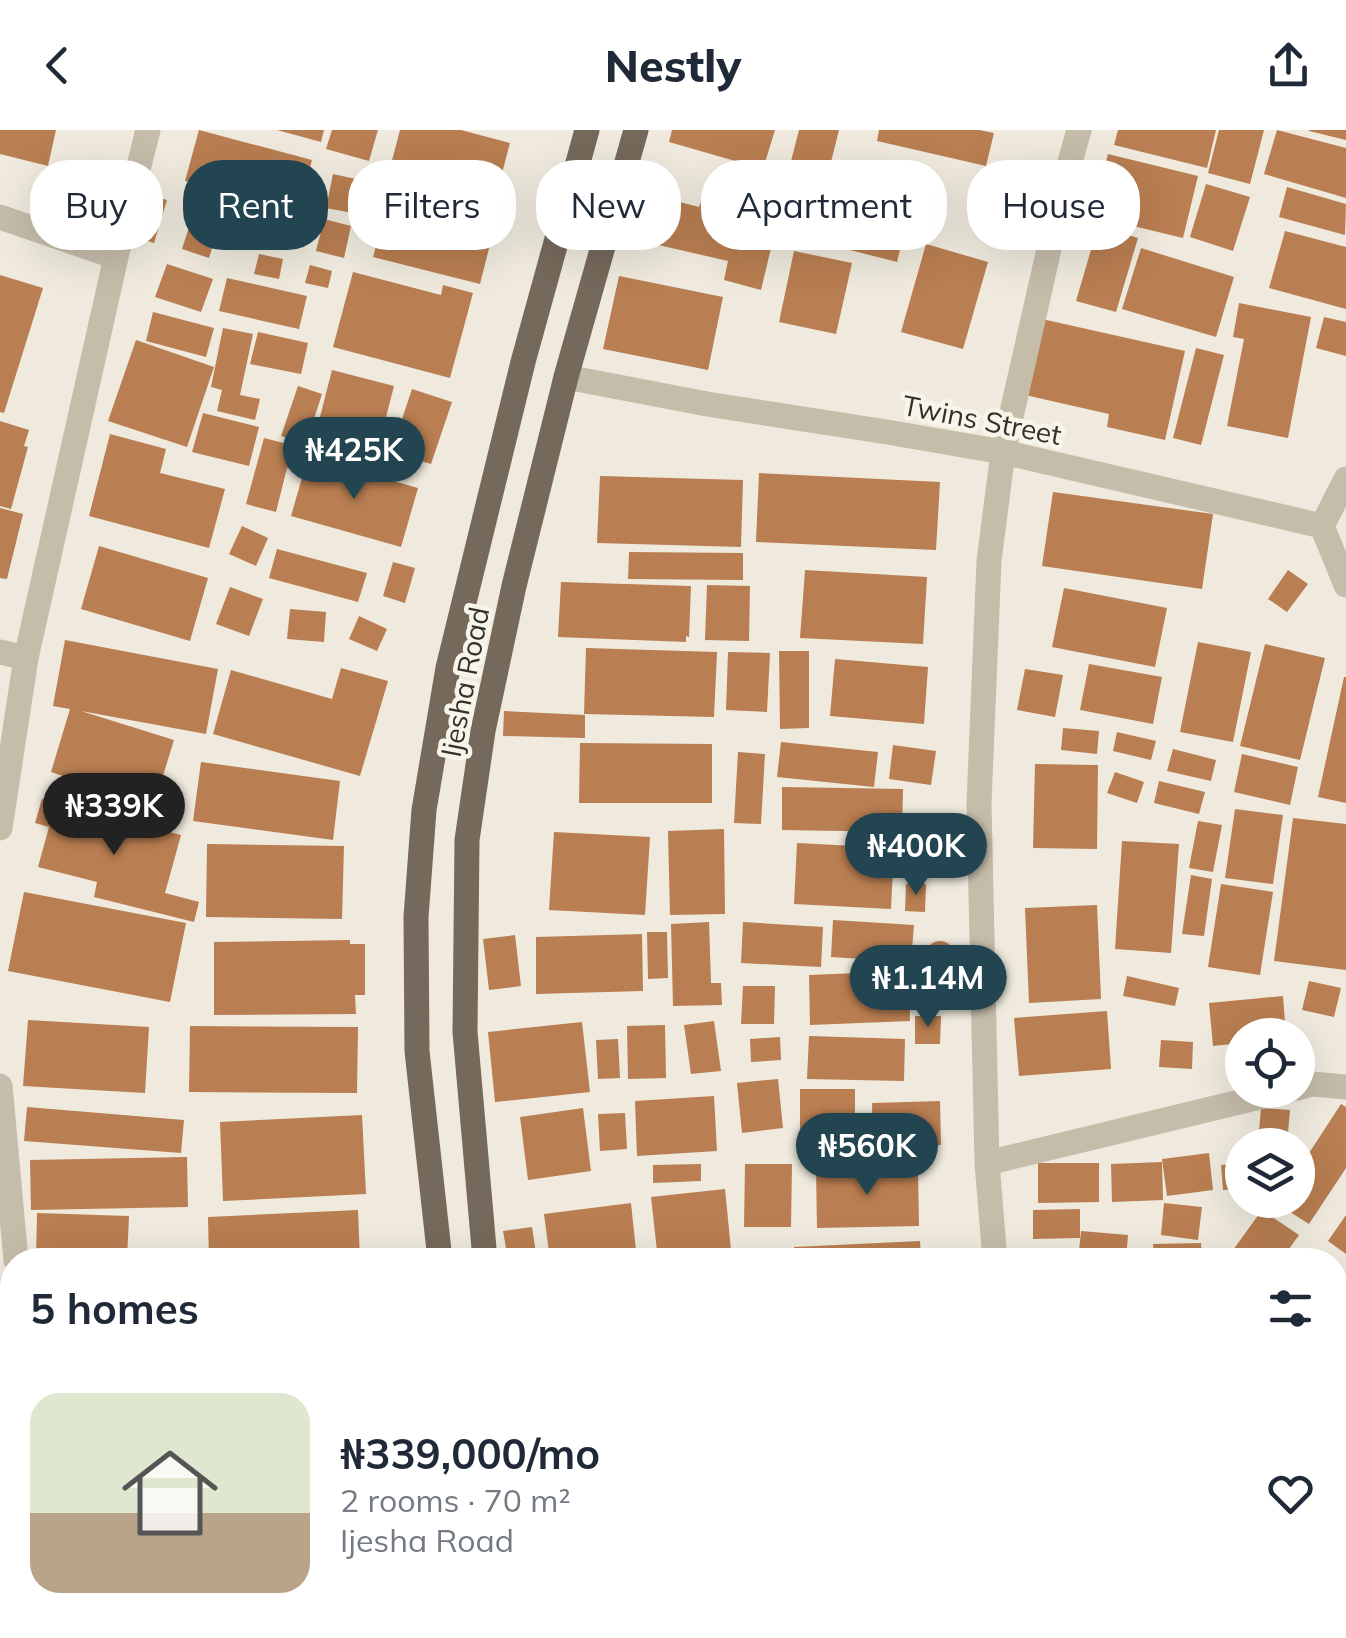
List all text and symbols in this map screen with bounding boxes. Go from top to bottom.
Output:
text: Nestly [605,37,741,93]
icon: back [30,38,85,93]
icon: share [1261,38,1316,93]
chip: Buy [30,160,163,250]
chip: Rent [183,160,328,250]
chip: Filters [348,160,516,250]
chip: New [536,160,681,250]
chip: Apartment [701,160,947,250]
chip: House [967,160,1140,250]
street label: Twins Street [900,387,1065,452]
pin: ₦425K [284,417,424,502]
text: ₦425K [305,429,403,469]
street label: Ijesha Road [433,604,496,760]
pin: ₦339K [44,773,184,858]
text: ₦339K [65,785,163,825]
pin: ₦400K [846,813,986,898]
text: ₦400K [867,825,965,865]
pin: ₦1.14M [847,945,1009,1030]
text: ₦1.14M [872,957,984,997]
map controls [1225,1018,1315,1218]
button: locate [1225,1018,1315,1108]
pin: ₦560K [797,1113,937,1198]
text: ₦560K [818,1125,916,1165]
button: layers [1225,1128,1315,1218]
icon: filters [1263,1281,1318,1336]
text: 5 homes [30,1282,199,1335]
text: ₦339,000/mo [340,1427,600,1480]
icon: home [110,1433,230,1553]
icon: heart [1263,1466,1318,1521]
text: 2 rooms · 70 m² [340,1480,571,1520]
text: Ijesha Road [340,1520,514,1560]

